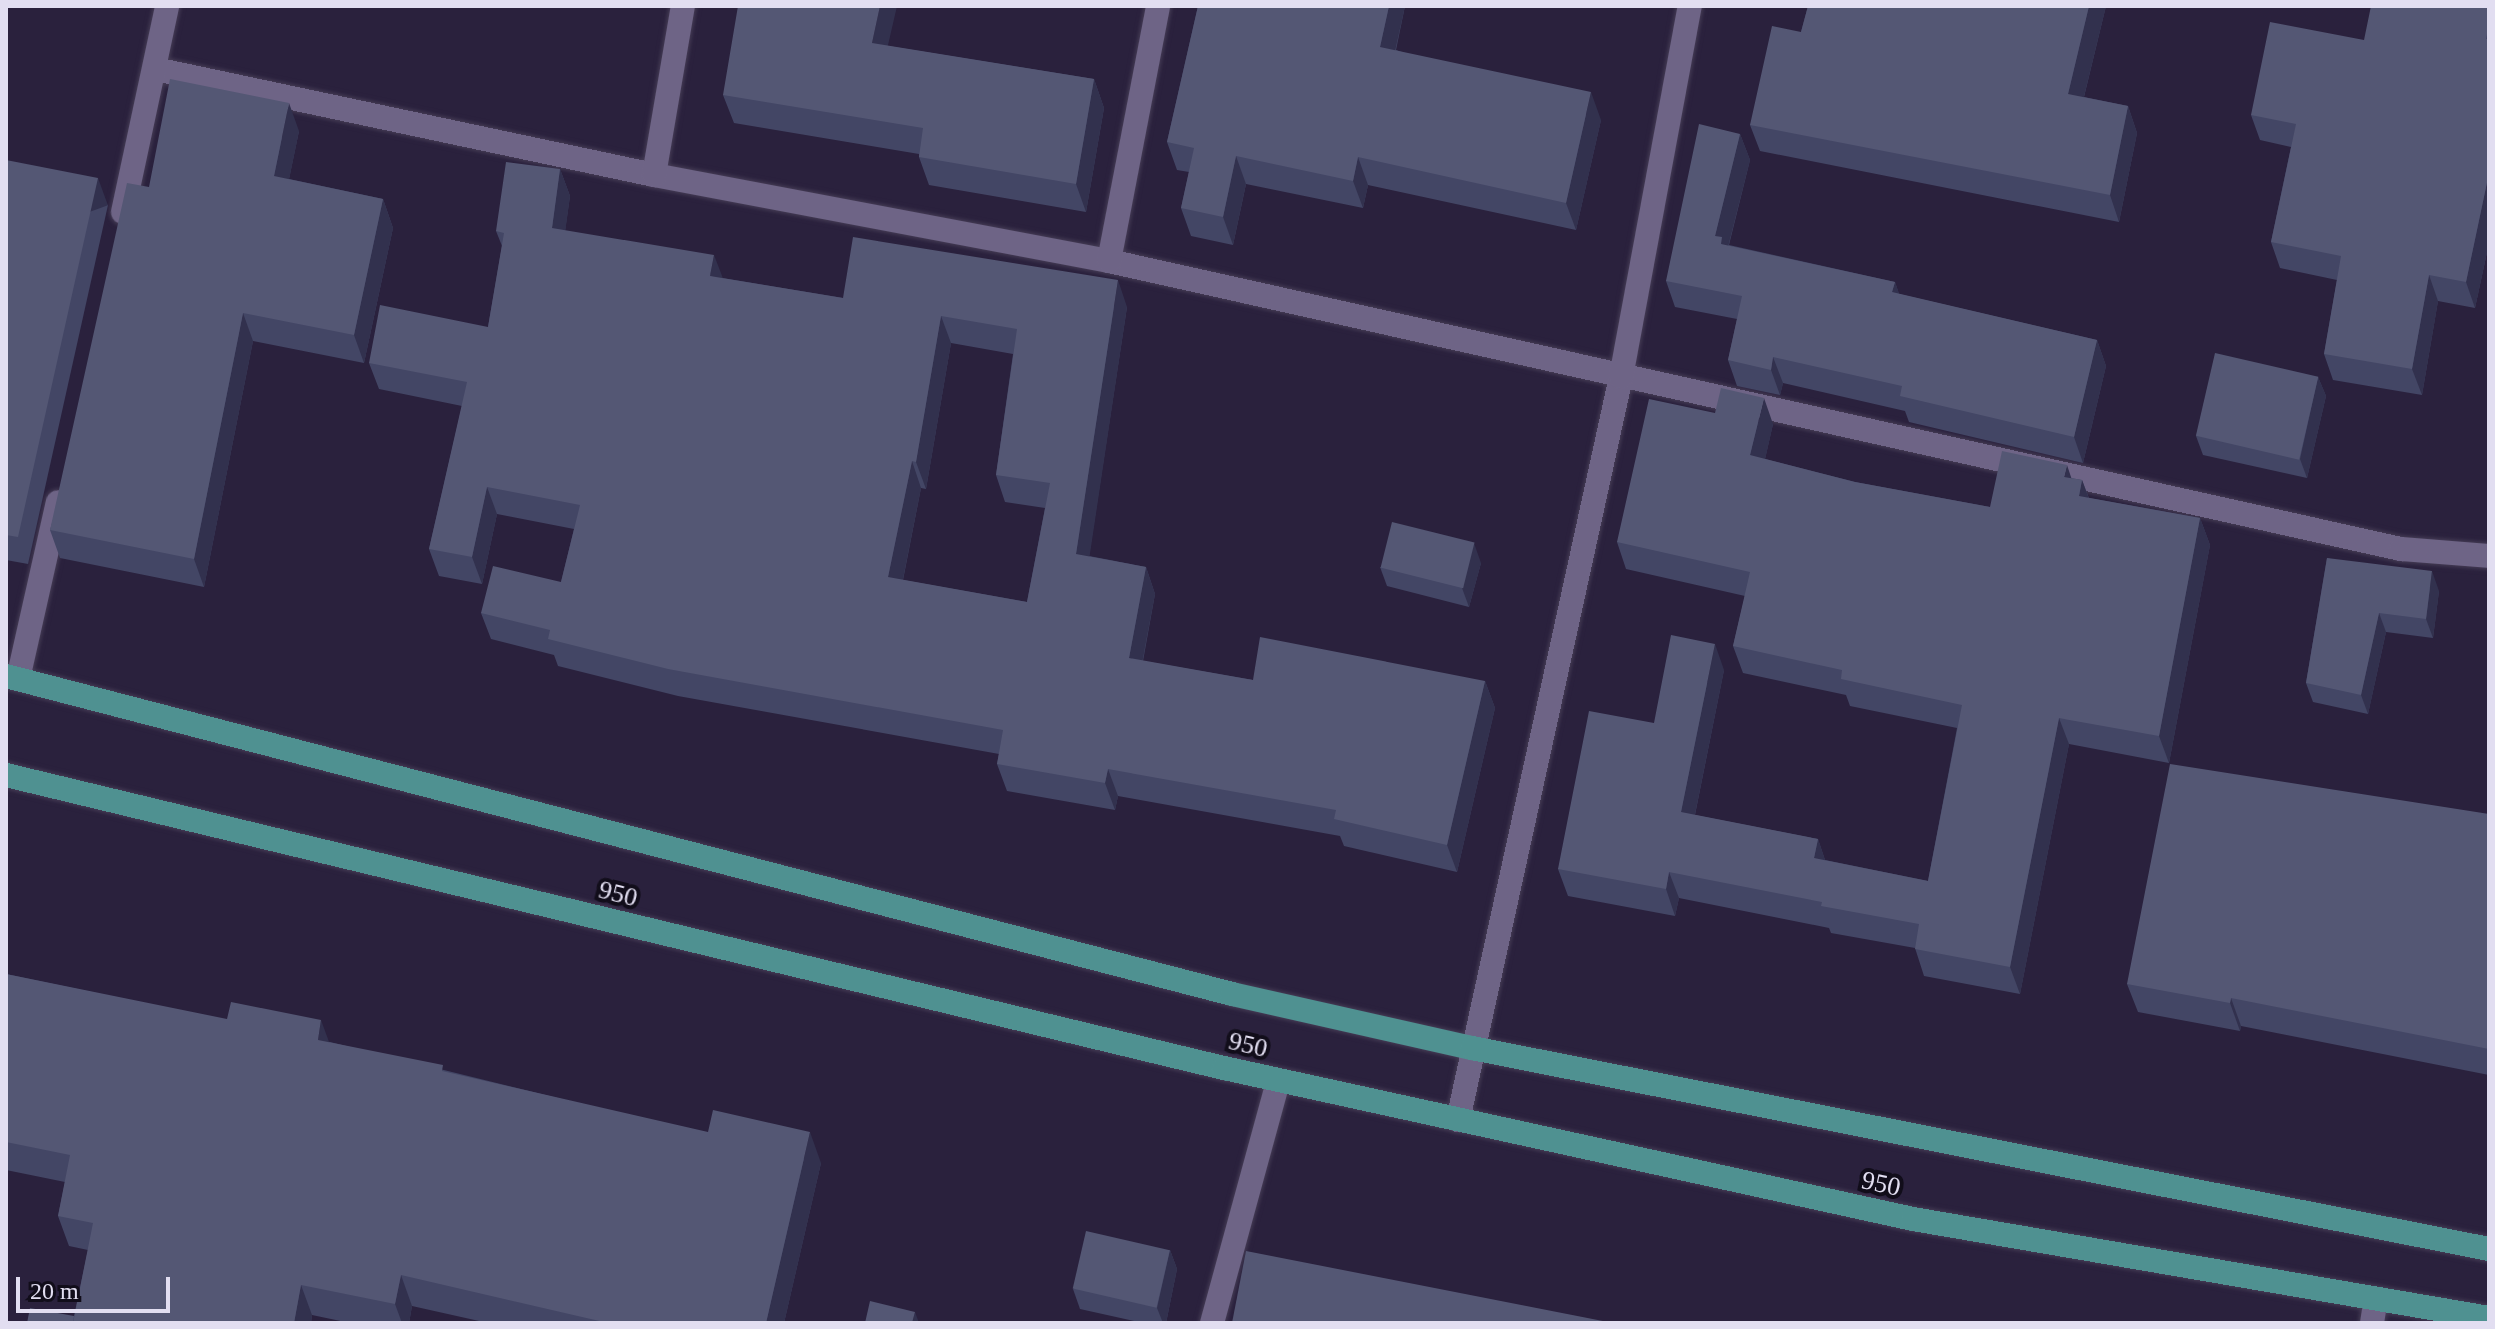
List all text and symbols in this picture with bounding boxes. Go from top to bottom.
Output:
street label: 950 [595,874,641,914]
street label: 950 [1225,1025,1271,1065]
street label: 950 [1859,1165,1903,1203]
scale bar [20,1261,174,1311]
text: 20 m [30,1278,79,1304]

